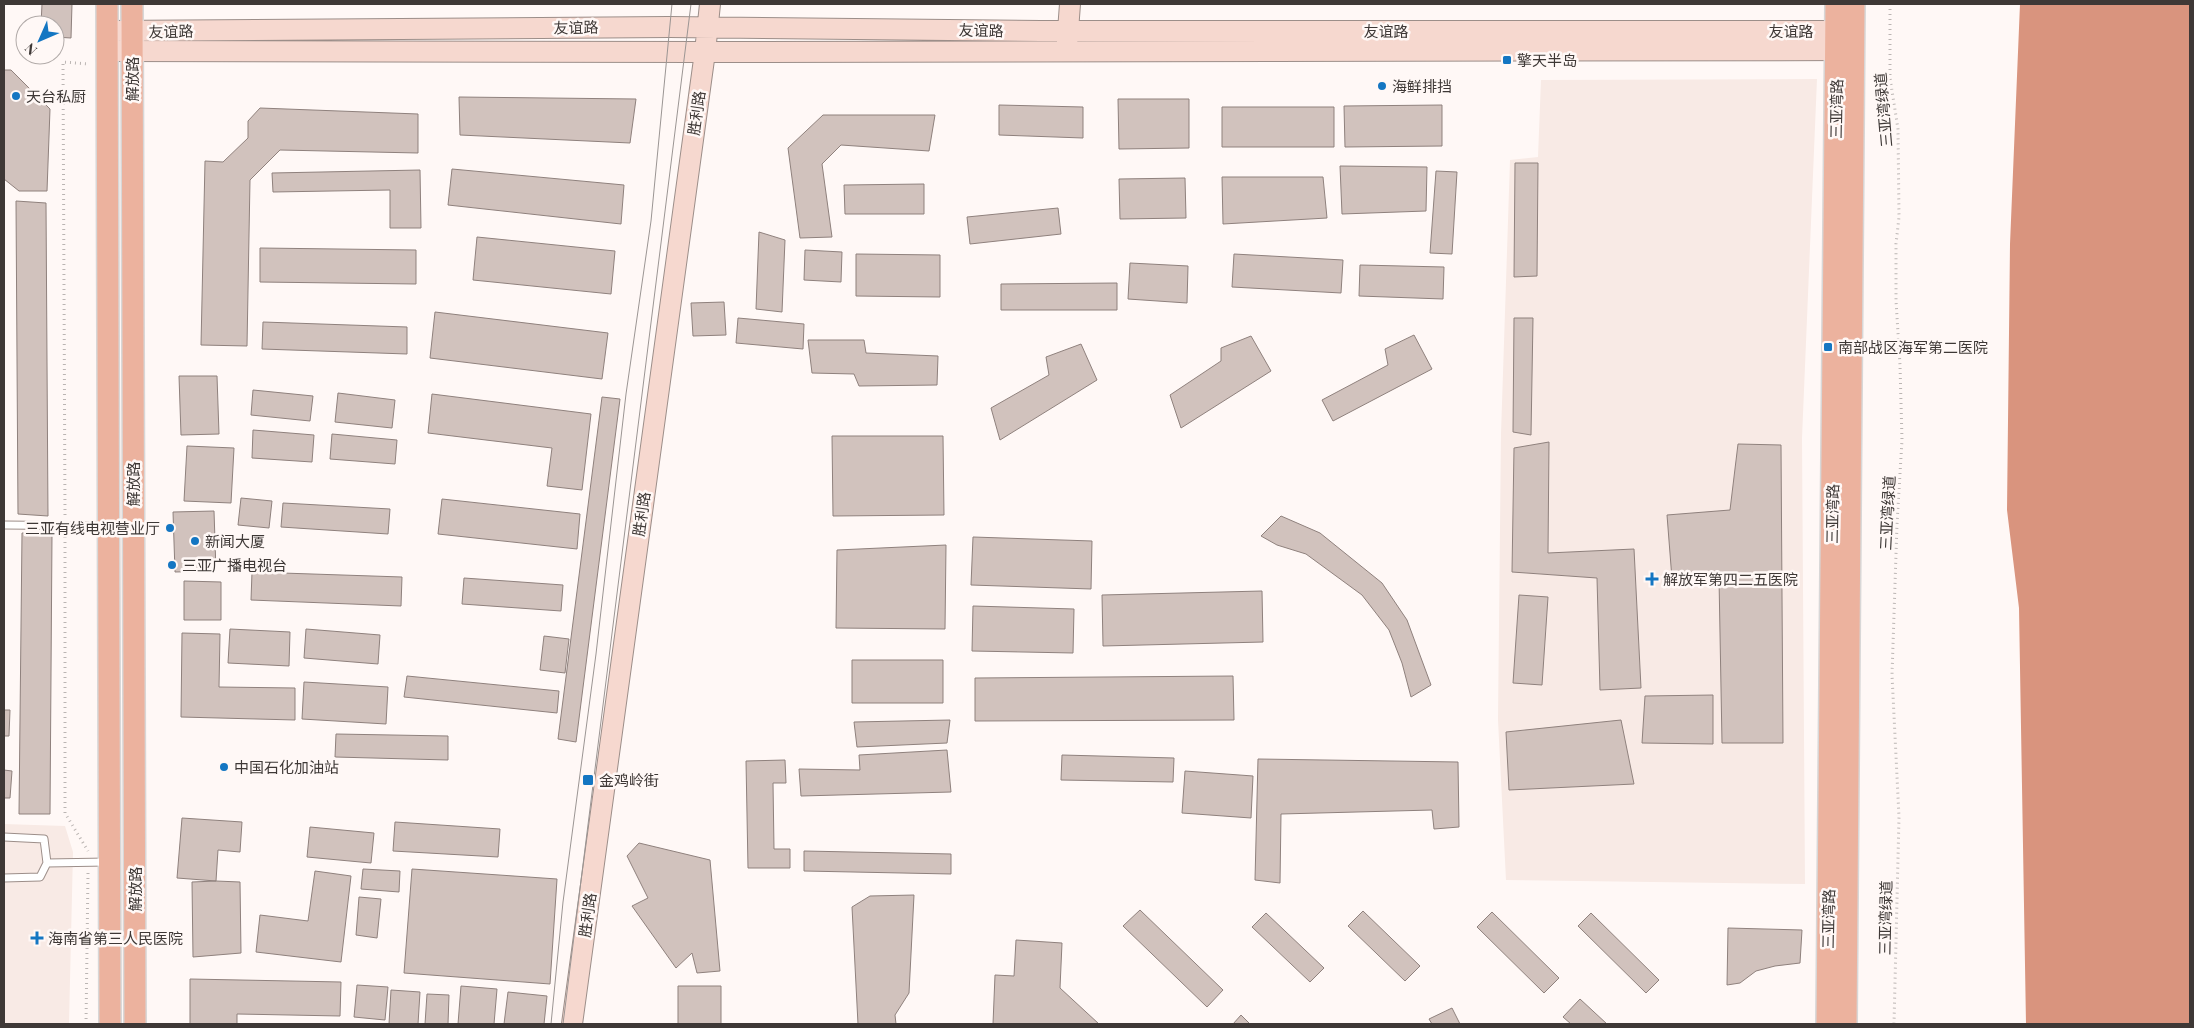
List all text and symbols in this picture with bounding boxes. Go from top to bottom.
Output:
north arrow [15,15,65,65]
street label: 友谊路 [553,17,599,37]
street label: 友谊路 [958,20,1004,40]
street label: 友谊路 [148,21,194,41]
street label: 友谊路 [1363,21,1409,41]
street label: 友谊路 [1768,21,1814,41]
text: N [20,39,41,60]
place label: 擎天半岛 [1517,50,1577,70]
marker: 擎天半岛 [1501,54,1513,66]
street label: 解放路 [122,56,142,102]
street label: 三亚湾绿道 [1870,72,1896,148]
place label: 海鲜排挡 [1392,76,1452,96]
street label: 三亚湾路 [1825,79,1847,139]
marker: 海鲜排挡 [1376,80,1388,92]
place label: 天台私厨 [26,86,86,106]
street label: 胜利路 [683,89,709,137]
marker: 天台私厨 [10,90,22,102]
place label: 南部战区海军第二医院 [1838,337,1988,357]
marker: 南部战区海军第二医院 [1822,341,1834,353]
street label: 解放路 [123,461,143,507]
street label: 三亚湾绿道 [1875,475,1899,551]
street label: 三亚湾路 [1821,484,1843,544]
street label: 胜利路 [628,490,654,538]
place label: 三亚有线电视营业厅 [25,518,160,538]
marker: 三亚有线电视营业厅 [164,522,176,534]
place label: 新闻大厦 [205,531,265,551]
marker: 新闻大厦 [189,535,201,547]
place label: 三亚广播电视台 [182,555,287,575]
marker: 三亚广播电视台 [166,559,178,571]
place label: 解放军第四二五医院 [1663,569,1798,589]
marker: 解放军第四二五医院 [1645,572,1659,586]
place label: 中国石化加油站 [234,757,339,777]
marker: 中国石化加油站 [218,761,230,773]
place label: 金鸡岭街 [599,770,659,790]
marker: 金鸡岭街 [581,773,595,787]
street label: 解放路 [125,866,145,912]
street label: 三亚湾绿道 [1874,880,1896,956]
street label: 三亚湾路 [1817,889,1839,949]
street label: 胜利路 [574,891,600,939]
place label: 海南省第三人民医院 [48,928,183,948]
marker: 海南省第三人民医院 [30,931,44,945]

